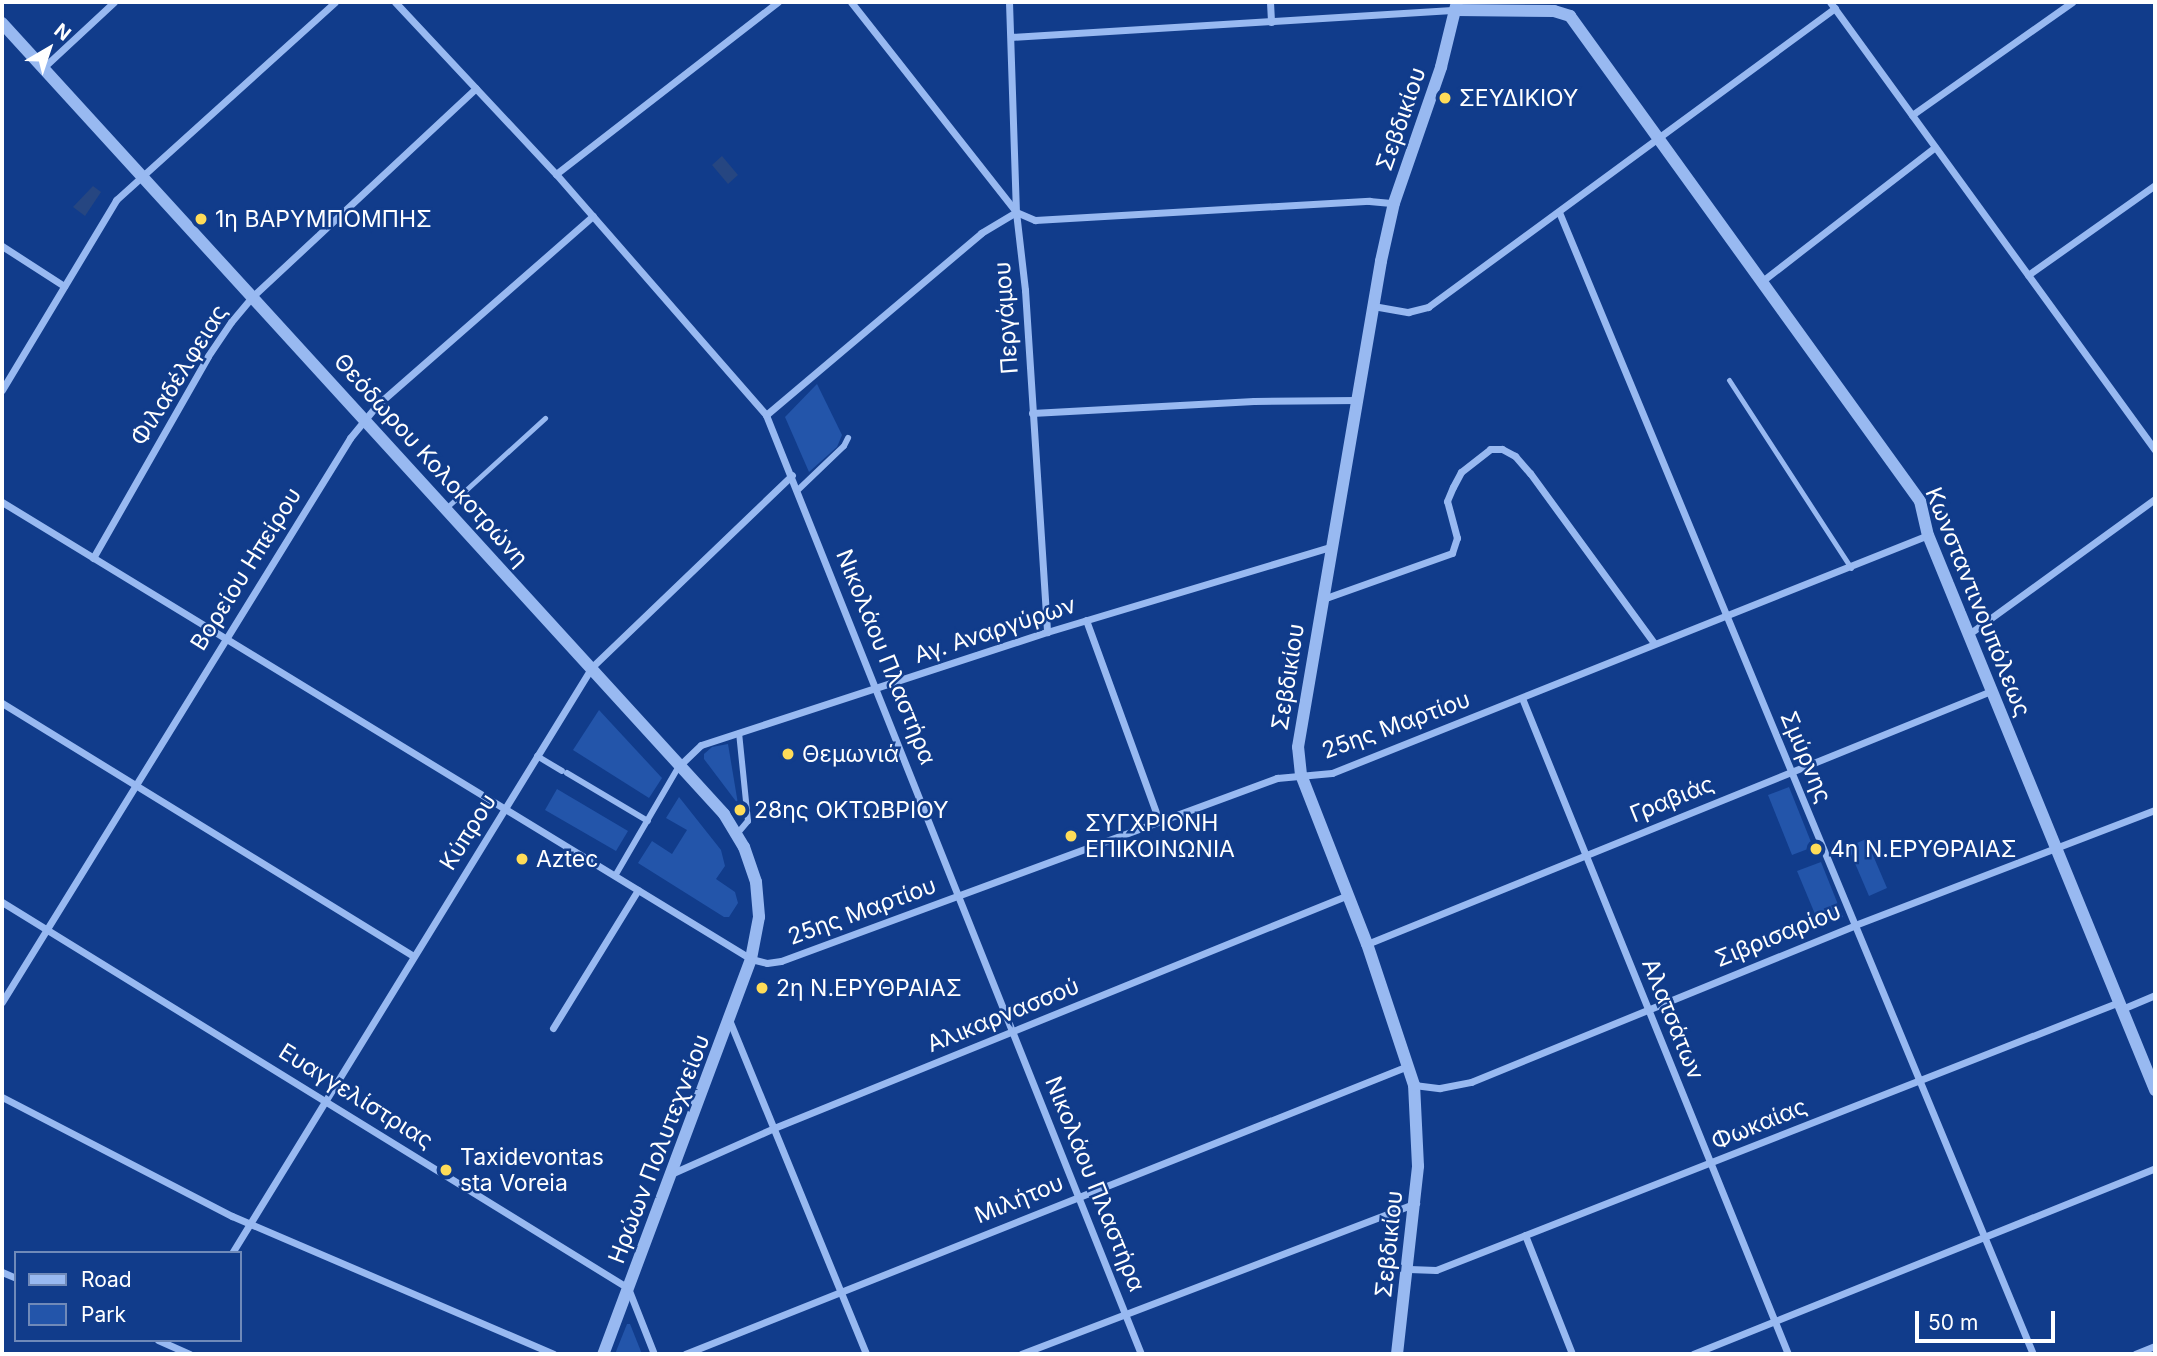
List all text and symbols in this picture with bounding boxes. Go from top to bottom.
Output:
north arrow [14,14,84,84]
text: N [50,19,75,46]
street label: Σεβδικίου [1370,64,1432,174]
place label: ΣΕΥΔΙΚΙΟΥ [1459,84,1578,112]
marker: ΣΕΥΔΙΚΙΟΥ [1437,90,1453,106]
place label: 1η ΒΑΡΥΜΠΟΜΠΗΣ [215,205,432,233]
marker: 1η ΒΑΡΥΜΠΟΜΠΗΣ [193,211,209,227]
street label: Περγάμου [988,261,1024,375]
street label: Φιλαδέλφειας [125,300,233,450]
street label: Θεόδωρου Κολοκοτρώνη [328,348,534,572]
street label: Βορείου Ηπείρου [185,483,307,655]
street label: Κωνσταντινουπόλεως [1919,483,2037,721]
street label: Νικολάου Πλαστήρα [830,546,942,768]
street label: Αγ. Αναργύρων [911,591,1079,669]
street label: Σεβδικίου [1266,622,1310,732]
street label: 25ης Μαρτίου [1318,685,1474,765]
street label: Σμύρνης [1774,707,1838,807]
place label: Θεμωνιά [802,740,899,768]
marker: Θεμωνιά [780,746,796,762]
street label: Γραβιάς [1626,770,1718,828]
street label: Κύπρου [434,789,502,875]
place label: 28ης ΟΚΤΩΒΡΙΟΥ [754,796,949,824]
marker: 28ης ΟΚΤΩΒΡΙΟΥ [732,802,748,818]
place label: ΣΥΓΧΡΙΟΝΗ ΕΠΙΚΟΙΝΩΝΙΑ [1085,809,1235,863]
marker: ΣΥΓΧΡΙΟΝΗ ΕΠΙΚΟΙΝΩΝΙΑ [1063,828,1079,844]
place label: 4η Ν.ΕΡΥΘΡΑΙΑΣ [1830,835,2017,863]
marker: 4η Ν.ΕΡΥΘΡΑΙΑΣ [1808,841,1824,857]
place label: Aztec [536,845,598,873]
marker: Aztec [514,851,530,867]
street label: 25ης Μαρτίου [784,871,940,951]
street label: Σιβρισαρίου [1711,897,1845,973]
street label: Αλατσάτων [1636,954,1710,1084]
street label: Αλικαρνασσού [923,972,1083,1058]
place label: 2η Ν.ΕΡΥΘΡΑΙΑΣ [776,974,962,1002]
marker: 2η Ν.ΕΡΥΘΡΑΙΑΣ [754,980,770,996]
street label: Ηρώων Πολυτεχνείου [603,1031,715,1267]
street label: Ευαγγελίστριας [274,1038,438,1154]
street label: Νικολάου Πλαστήρα [1039,1073,1151,1295]
street label: Φωκαίας [1707,1092,1811,1156]
place label: Taxidevontas sta Voreia [460,1143,604,1197]
marker: Taxidevontas sta Voreia [438,1162,454,1178]
street label: Μιλήτου [971,1169,1067,1229]
street label: Σεβδικίου [1370,1189,1408,1299]
legend [14,1251,242,1342]
text: Road [81,1267,132,1292]
scale bar [1919,1296,2059,1340]
text: Park [81,1302,126,1327]
text: 50 m [1928,1310,1978,1335]

